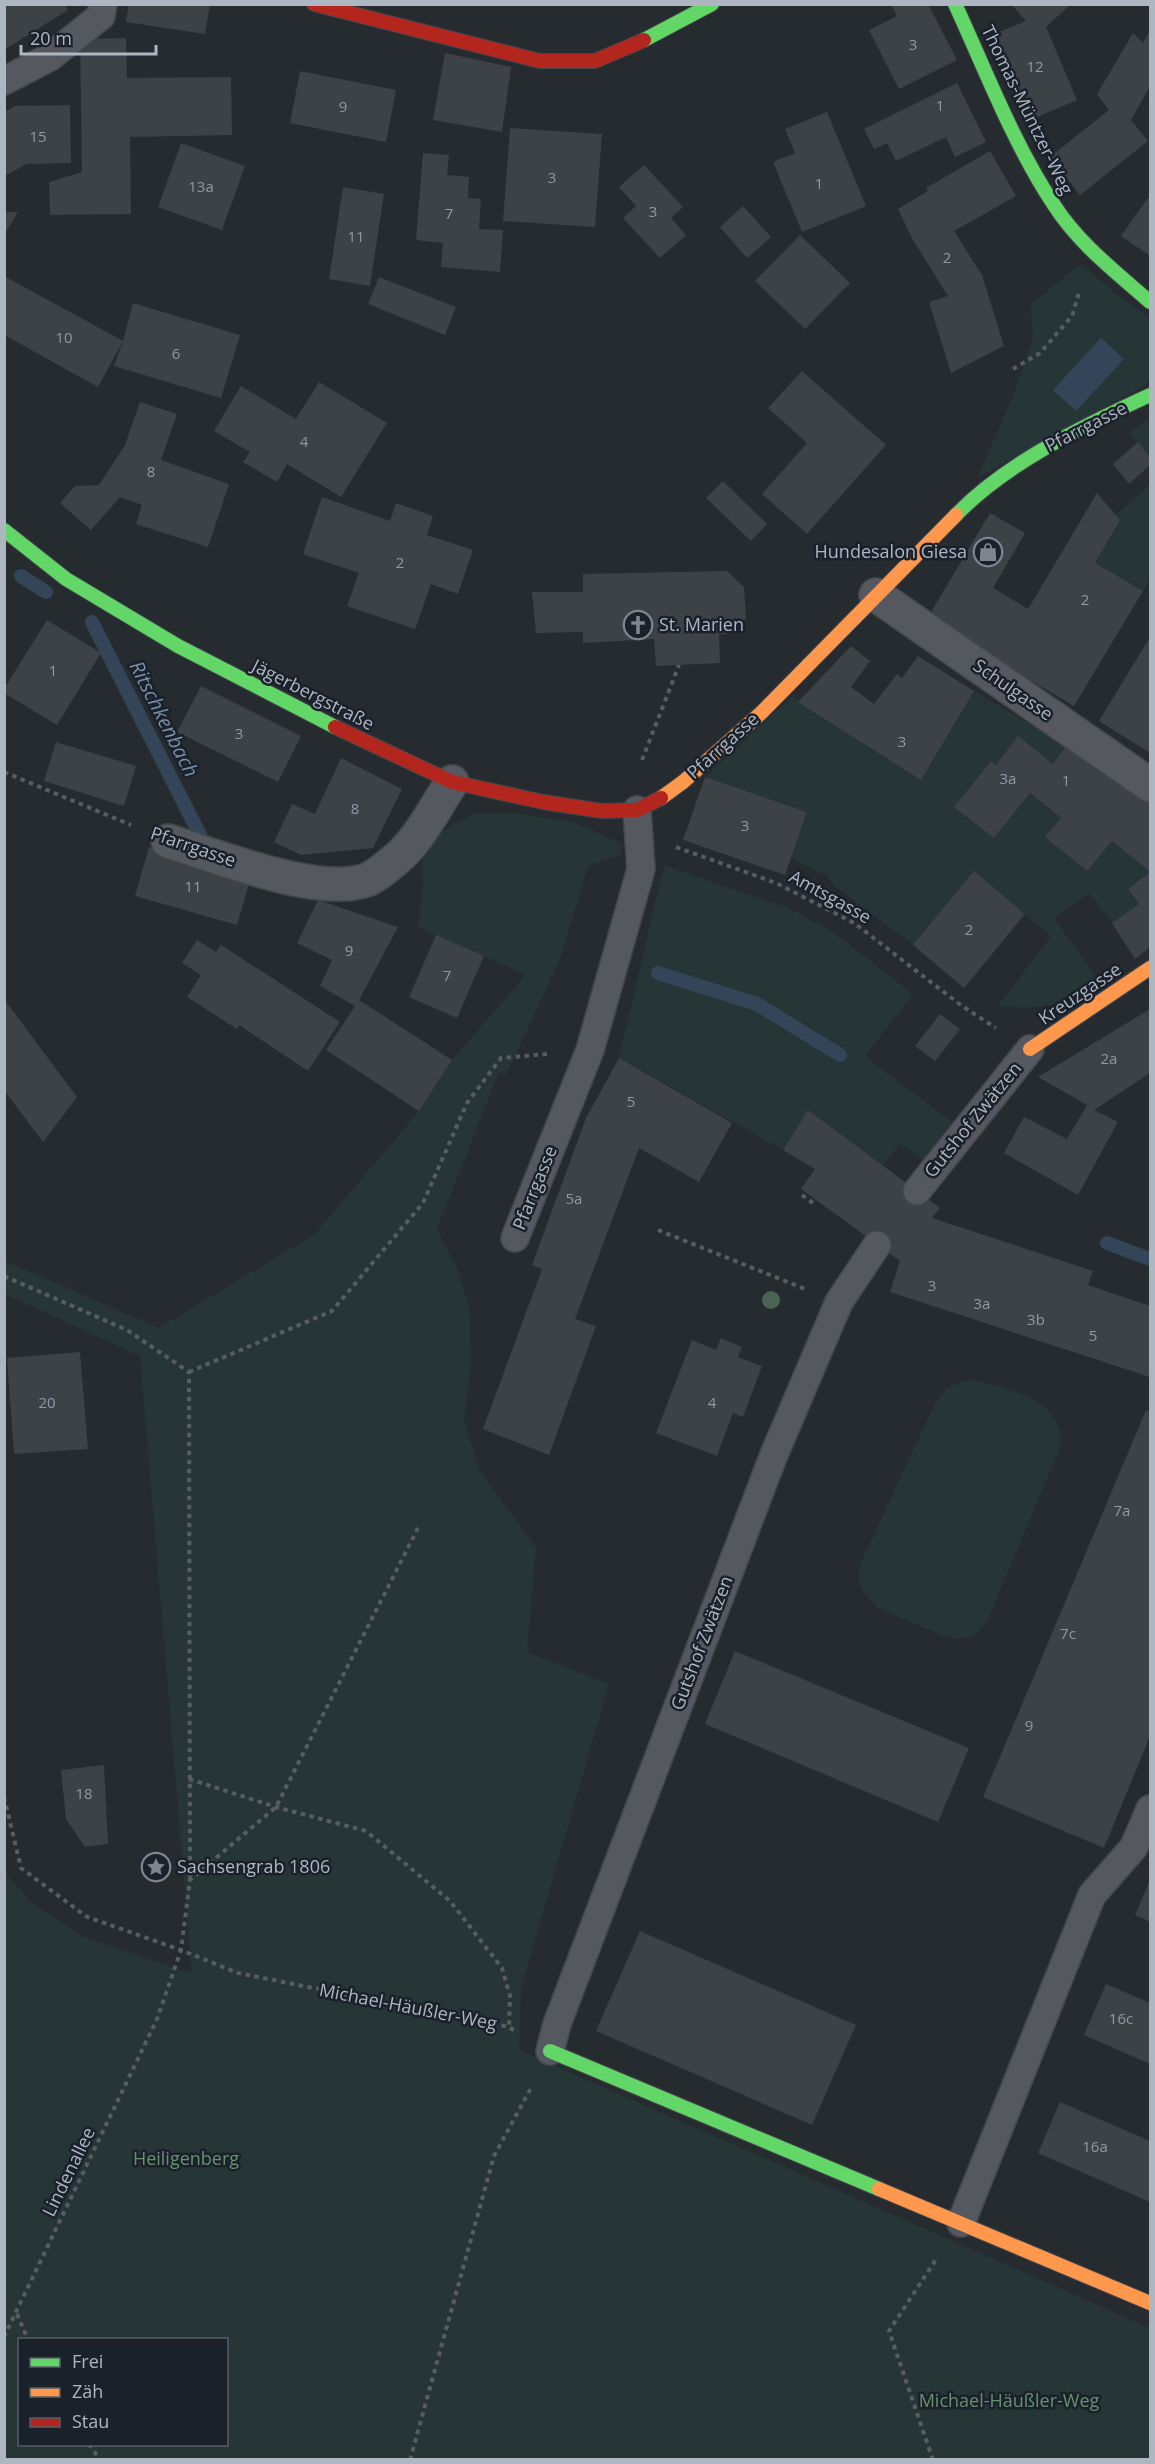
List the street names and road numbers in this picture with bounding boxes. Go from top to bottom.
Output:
street label: Thomas-Müntzer-Weg [976,21,1079,198]
street label: Pfarrgasse [1041,395,1130,457]
street label: Jägerbergstraße [247,652,379,735]
street label: Schulgasse [969,653,1058,725]
street label: Pfarrgasse [681,707,763,784]
street label: Pfarrgasse [148,820,239,872]
street label: Amtsgasse [785,864,876,928]
street label: Kreuzgasse [1033,957,1126,1030]
street label: Gutshof Zwätzen [918,1057,1026,1182]
street label: Pfarrgasse [506,1142,562,1233]
street label: Gutshof Zwätzen [664,1572,738,1713]
street label: Michael-Häußler-Weg [317,1977,499,2035]
street label: Lindenallee [36,2123,100,2220]

